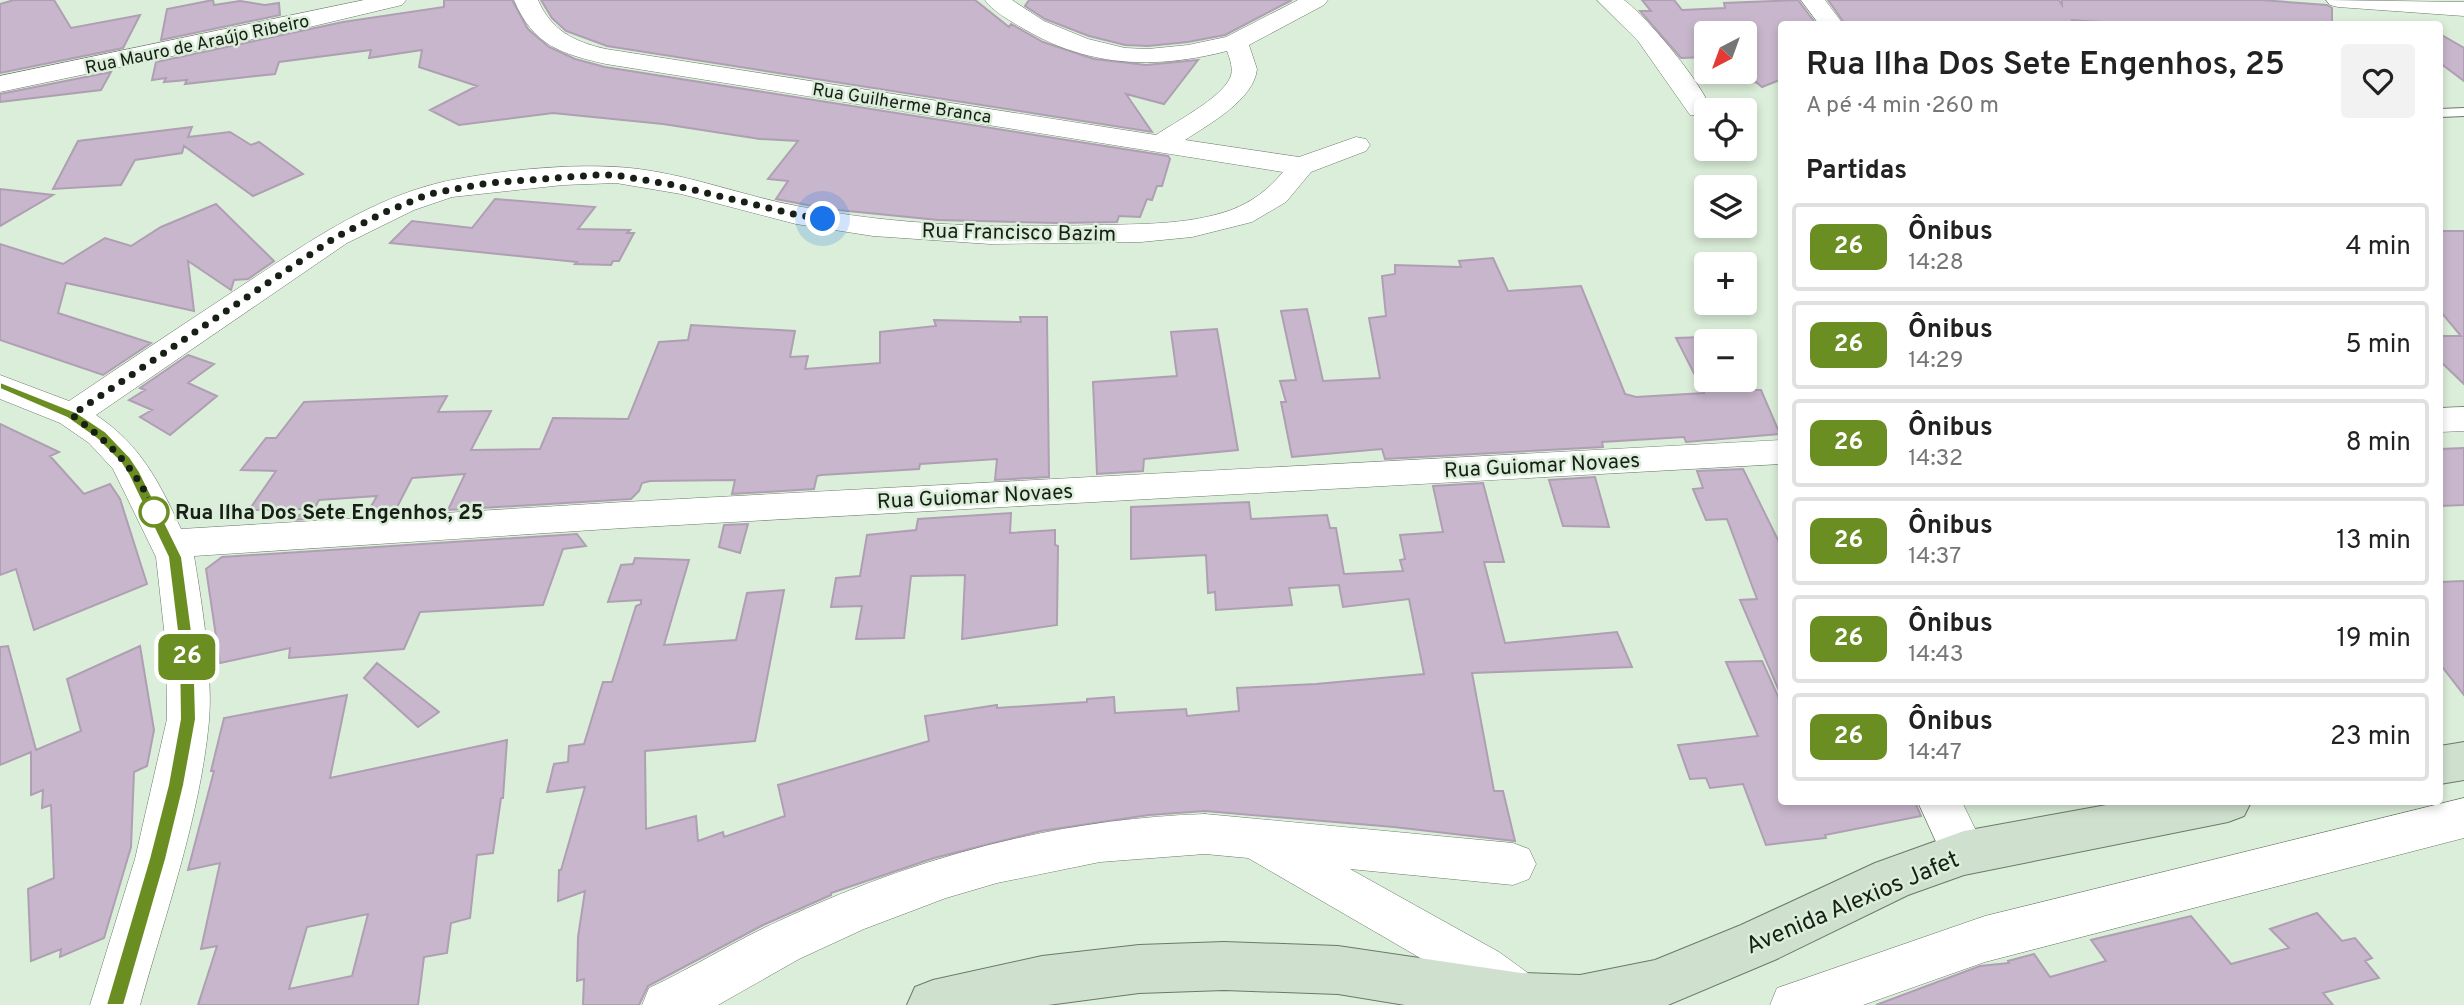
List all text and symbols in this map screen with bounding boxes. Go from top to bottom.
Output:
street label: Rua Mauro de Araújo Ribeiro [83,10,311,80]
north arrow [1694,21,1757,84]
map controls [1694,21,1757,392]
button: heart [2341,44,2415,118]
text: Rua Ilha Dos Sete Engenhos, 25 [1806,45,2285,87]
street label: Rua Guilherme Branca [811,79,993,130]
text: A pé · 4 min · 260 m [1806,92,1999,121]
button: locate [1694,98,1757,161]
text: Partidas [1806,155,1907,188]
button: layers [1694,175,1757,238]
your location [805,201,840,236]
text: Ônibus [1908,216,1993,249]
street label: Rua Francisco Bazim [921,218,1116,249]
text: 4 min [2345,231,2411,264]
text: 26 [1834,232,1863,262]
text: 14:28 [1908,249,1964,278]
button: + [1694,252,1757,315]
text: Ônibus [1908,314,1993,347]
button: − [1694,329,1757,392]
text: 5 min [2345,329,2411,362]
text: 26 [1834,330,1863,360]
text: 14:29 [1908,347,1963,376]
text: Ônibus [1908,412,1993,445]
text: 8 min [2346,427,2411,460]
text: 26 [1834,428,1863,458]
text: 14:32 [1908,445,1963,474]
street label: Rua Guiomar Novaes [1443,448,1641,485]
street label: Rua Guiomar Novaes [876,479,1074,516]
marker: Rua Ilha Dos Sete Engenhos, 25 [139,497,169,527]
place label: Rua Ilha Dos Sete Engenhos, 25 [175,500,484,527]
text: Ônibus [1908,510,1993,543]
text: 13 min [2336,525,2411,558]
text: 26 [1834,526,1863,556]
text: 14:37 [1908,543,1961,572]
text: Ônibus [1908,608,1993,641]
text: 19 min [2336,623,2411,656]
text: 26 [1834,624,1863,654]
line badge: 26 [156,634,218,680]
text: 14:43 [1908,641,1964,670]
text: 26 [172,642,202,672]
text: Ônibus [1908,706,1993,739]
text: 23 min [2330,721,2411,754]
text: 26 [1834,722,1863,752]
text: 14:47 [1908,739,1962,768]
street label: Avenida Alexios Jafet [1742,845,1964,962]

